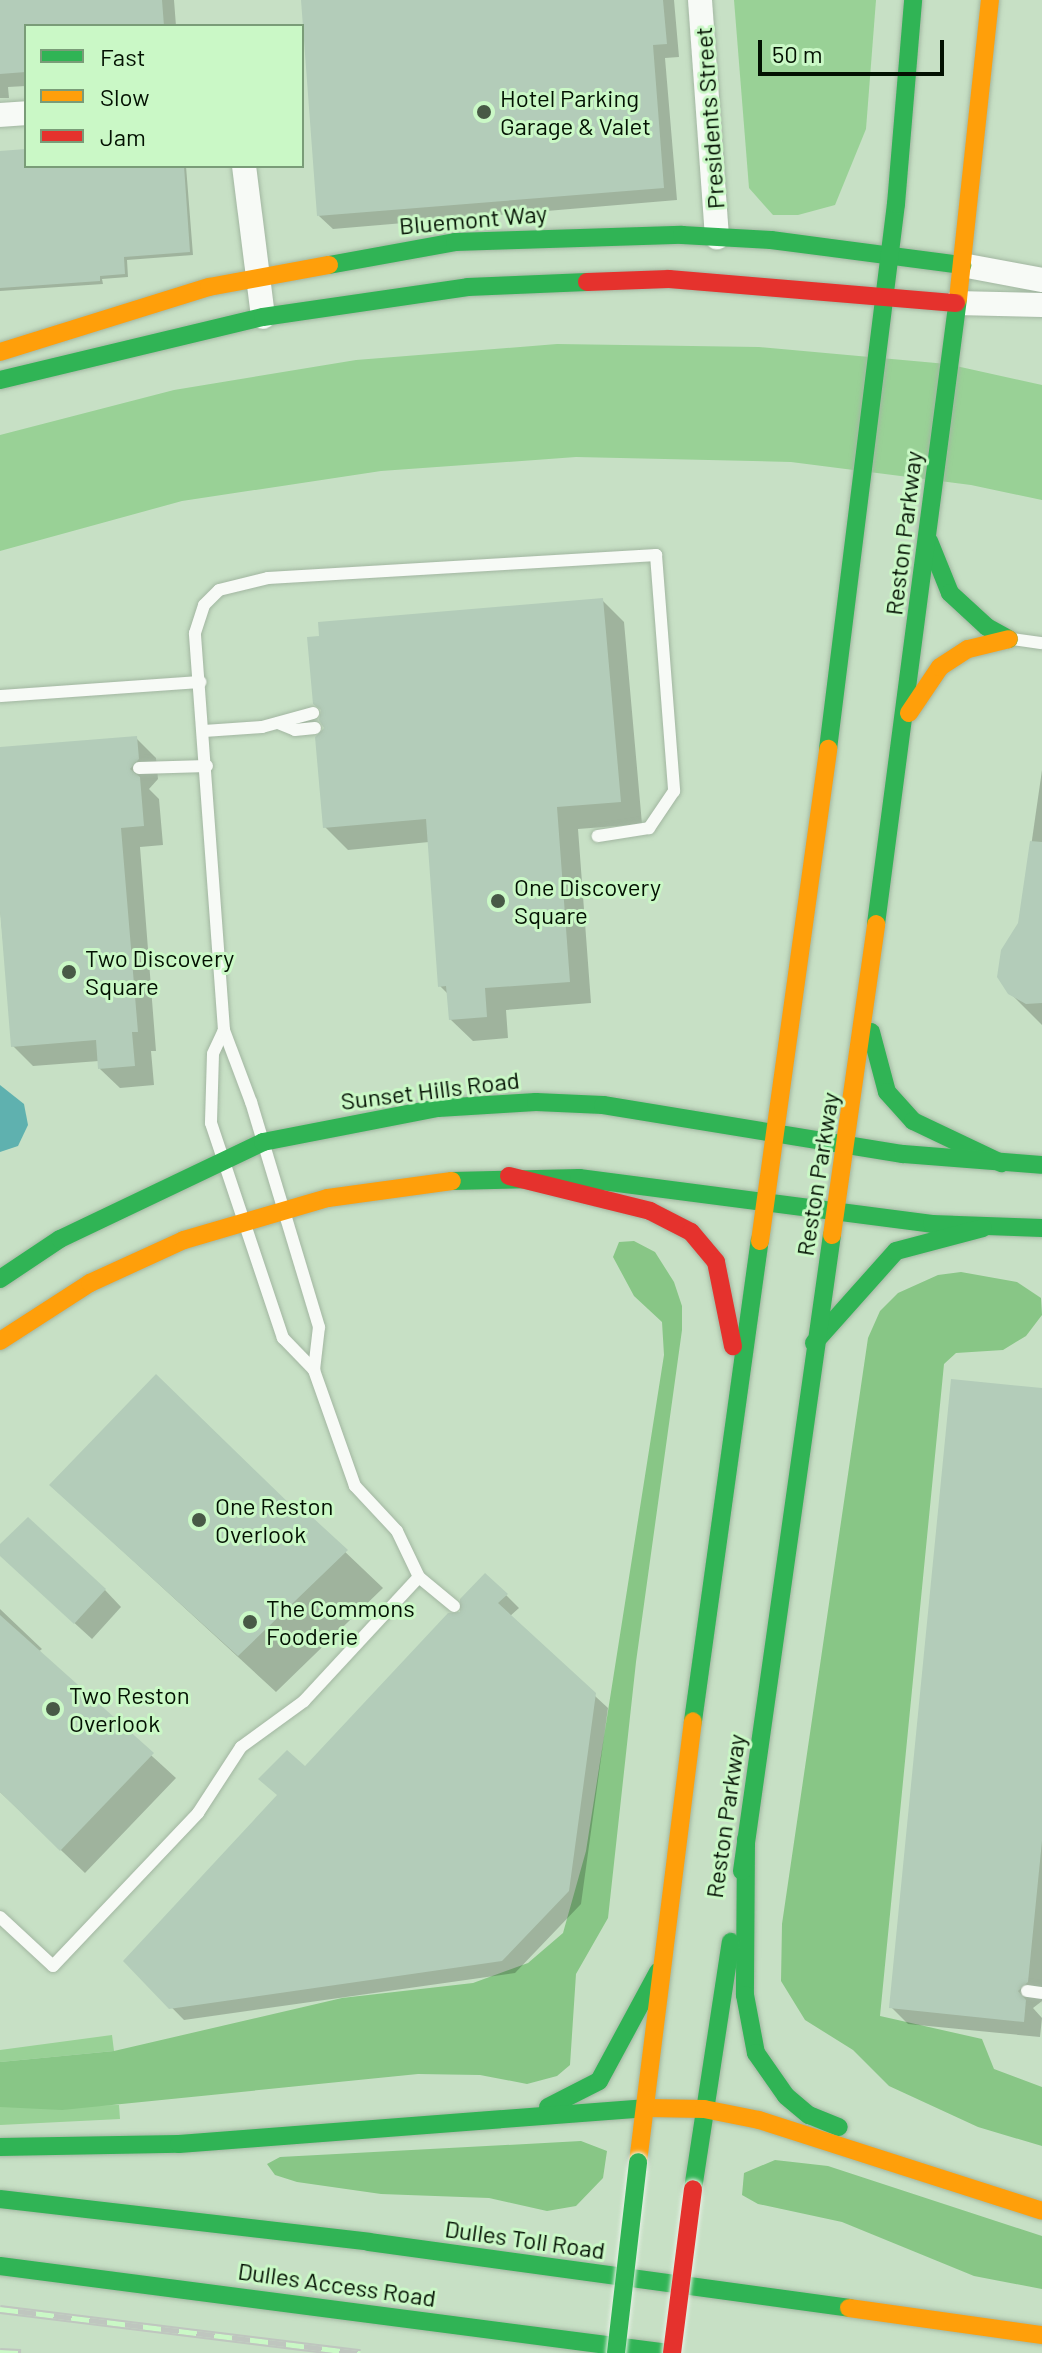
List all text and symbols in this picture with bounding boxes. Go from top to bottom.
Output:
legend [24,24,304,168]
scale bar [762,24,948,74]
street label: Presidents Street [688,26,730,210]
text: 50 m [772,39,823,68]
text: Fast [100,42,145,71]
text: Slow [100,82,149,111]
place label: Hotel Parking Garage & Valet [500,84,651,140]
marker: Hotel Parking Garage & Valet [475,103,493,121]
text: Jam [100,122,146,151]
street label: Bluemont Way [398,198,548,240]
street label: Reston Parkway [879,449,927,617]
place label: One Discovery Square [514,873,661,929]
marker: One Discovery Square [489,892,507,910]
place label: Two Discovery Square [85,944,234,1000]
marker: Two Discovery Square [60,963,78,981]
street label: Sunset Hills Road [339,1065,521,1115]
street label: Reston Parkway [790,1090,844,1258]
place label: One Reston Overlook [215,1492,333,1548]
marker: One Reston Overlook [190,1511,208,1529]
place label: The Commons Fooderie [266,1594,415,1650]
marker: The Commons Fooderie [241,1613,259,1631]
place label: Two Reston Overlook [69,1681,190,1737]
marker: Two Reston Overlook [44,1700,62,1718]
street label: Reston Parkway [699,1732,751,1900]
street label: Dulles Toll Road [443,2214,607,2264]
street label: Dulles Access Road [236,2256,438,2312]

